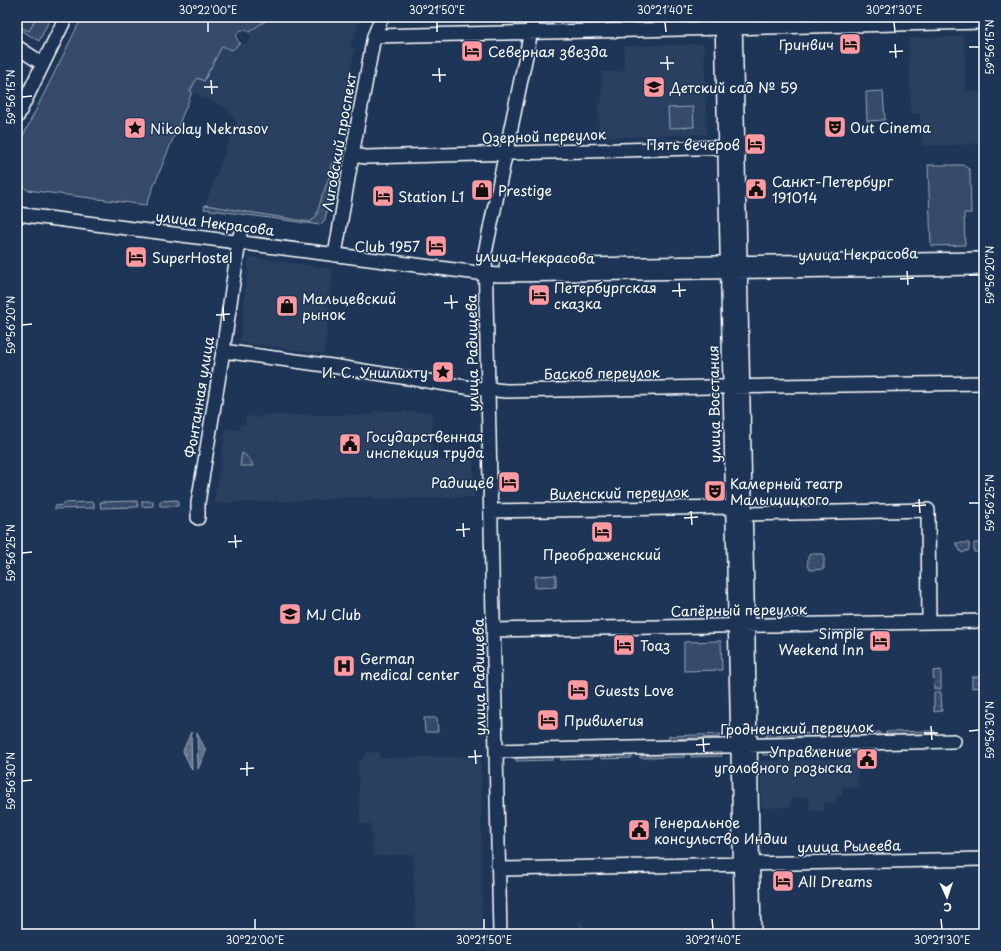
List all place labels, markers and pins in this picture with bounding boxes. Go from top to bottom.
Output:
hotel icon: Гринвич [837,31,863,57]
place label: Гринвич [779,34,834,55]
hotel icon: Северная звезда [459,38,485,64]
place label: Северная звезда [488,41,608,62]
school or university icon: Детский сад № 59 [641,74,667,100]
place label: Детский сад № 59 [669,77,798,98]
theatre icon: Out Cinema [822,114,848,140]
place icon: Nikolay Nekrasov [122,115,148,141]
place label: Out Cinema [850,117,931,138]
place label: Nikolay Nekrasov [150,118,268,139]
hotel icon: Пять вечеров [742,131,768,157]
place label: Пять вечеров [646,134,740,155]
place label: Санкт-Петербург 191014 [772,171,894,208]
public building icon: Санкт-Петербург 191014 [743,176,769,202]
shop icon: Prestige [469,177,495,203]
place label: Prestige [498,180,552,201]
hotel icon: Station L1 [370,183,396,209]
place label: Station L1 [398,186,464,207]
hotel icon: Club 1957 [423,233,449,259]
place label: Club 1957 [354,236,420,257]
hotel icon: SuperHostel [123,244,149,270]
place label: SuperHostel [152,247,233,268]
place label: Петербургская сказка [554,277,657,314]
hotel icon: Петербургская сказка [526,282,552,308]
place label: Мальцевский рынок [302,288,396,325]
shop icon: Мальцевский рынок [274,293,300,319]
place icon: И. С. Уншлихту [430,359,456,385]
place label: И. С. Уншлихту [322,362,428,383]
place label: Государственная инспекция труда [366,426,484,463]
public building icon: Государственная инспекция труда [337,431,363,457]
hotel icon: Радищев [496,469,522,495]
place label: Радищев [431,472,494,493]
place label: Камерный театр Малыщицкого [730,473,843,510]
theatre icon: Камерный театр Малыщицкого [702,478,728,504]
hotel icon: Преображенский [589,519,615,545]
place label: Преображенский [543,544,661,565]
school or university icon: MJ Club [277,601,303,627]
place label: MJ Club [306,604,361,625]
place label: Simple Weekend Inn [779,623,864,660]
hotel icon: Simple Weekend Inn [867,628,893,654]
hotel icon: Тоаз [611,632,637,658]
place label: Тоаз [640,635,670,656]
place label: German medical center [360,648,460,685]
hospital icon: German medical center [331,653,357,679]
hotel icon: Guests Love [565,677,591,703]
place label: Guests Love [594,680,674,701]
hotel icon: Привилегия [535,707,561,733]
place label: Привилегия [564,710,644,731]
place label: Управление уголовного розыска [714,741,852,778]
public building icon: Управление уголовного розыска [854,746,880,772]
place label: Генеральное консульство Индии [654,812,787,849]
public building icon: Генеральное консульство Индии [626,817,652,843]
hotel icon: All Dreams [770,868,796,894]
place label: All Dreams [798,871,873,892]

